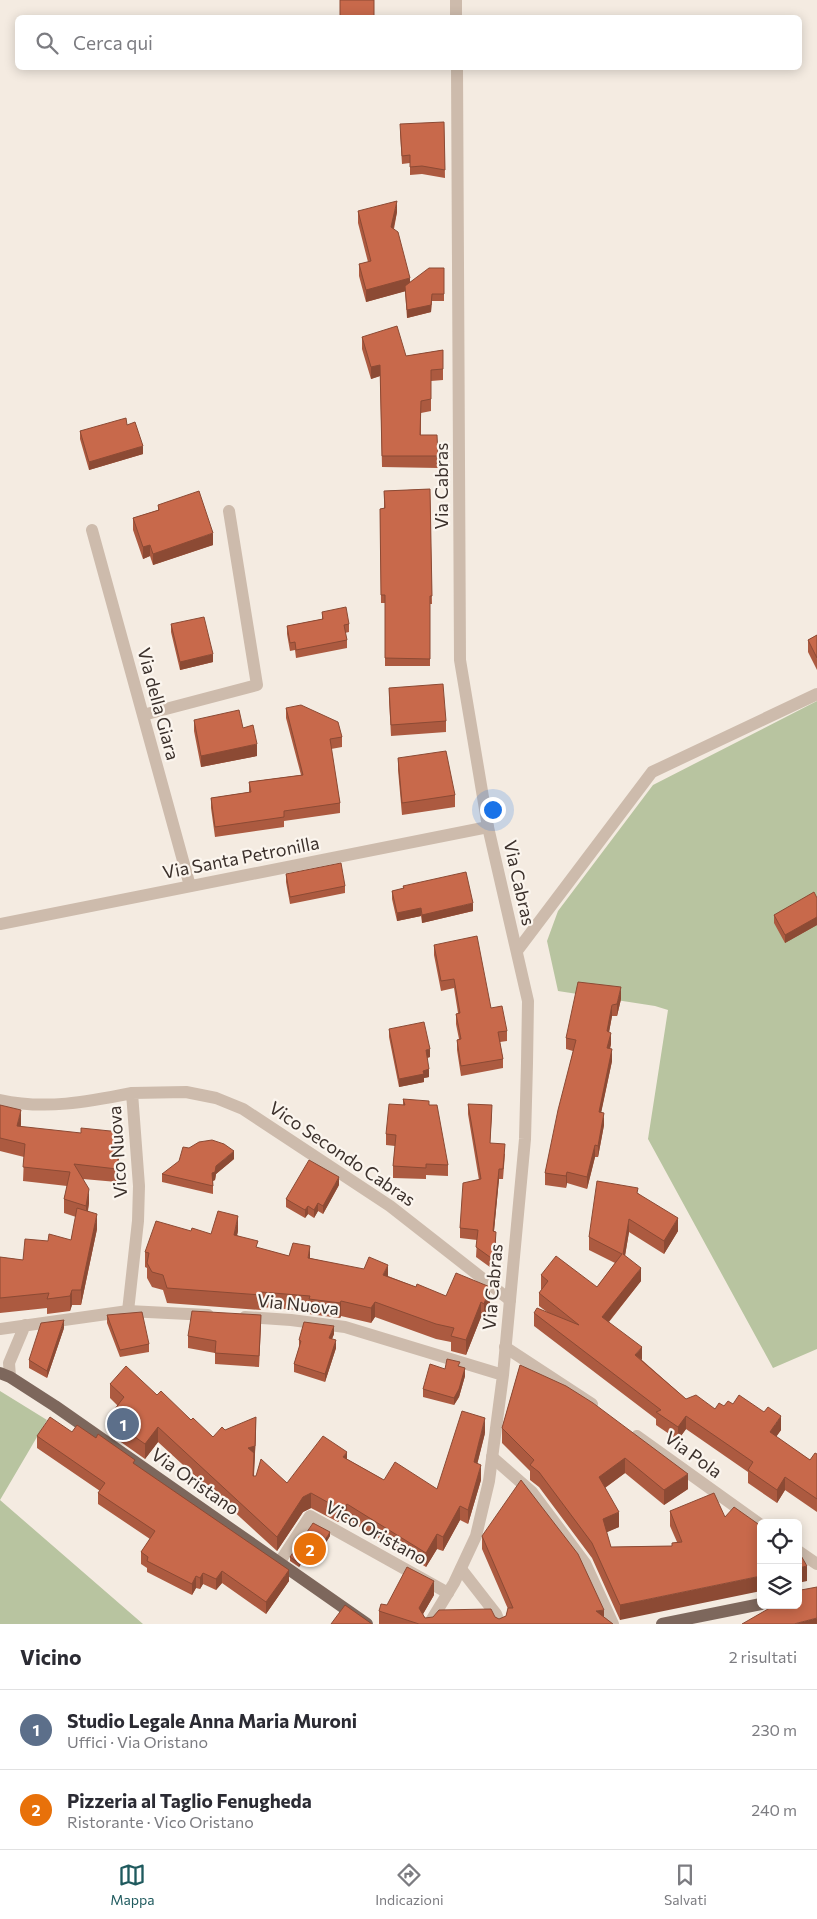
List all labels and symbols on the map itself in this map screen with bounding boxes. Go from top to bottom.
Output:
street label: Via Cabras [430,443,452,529]
street label: Via della Giara [133,645,185,762]
your location [480,797,506,823]
street label: Via Santa Petronilla [161,831,321,883]
street label: Via Cabras [499,838,540,928]
street label: Vico Secondo Cabras [265,1096,420,1210]
street label: Vico Nuova [103,1105,131,1199]
street label: Via Cabras [477,1243,507,1331]
street label: Via Nuova [256,1289,340,1319]
pin: 1 [107,1405,139,1443]
street label: Via Pola [661,1426,727,1482]
street label: Via Oristano [147,1443,244,1520]
street label: Vico Oristano [322,1495,431,1569]
pin: 2 [294,1530,326,1568]

